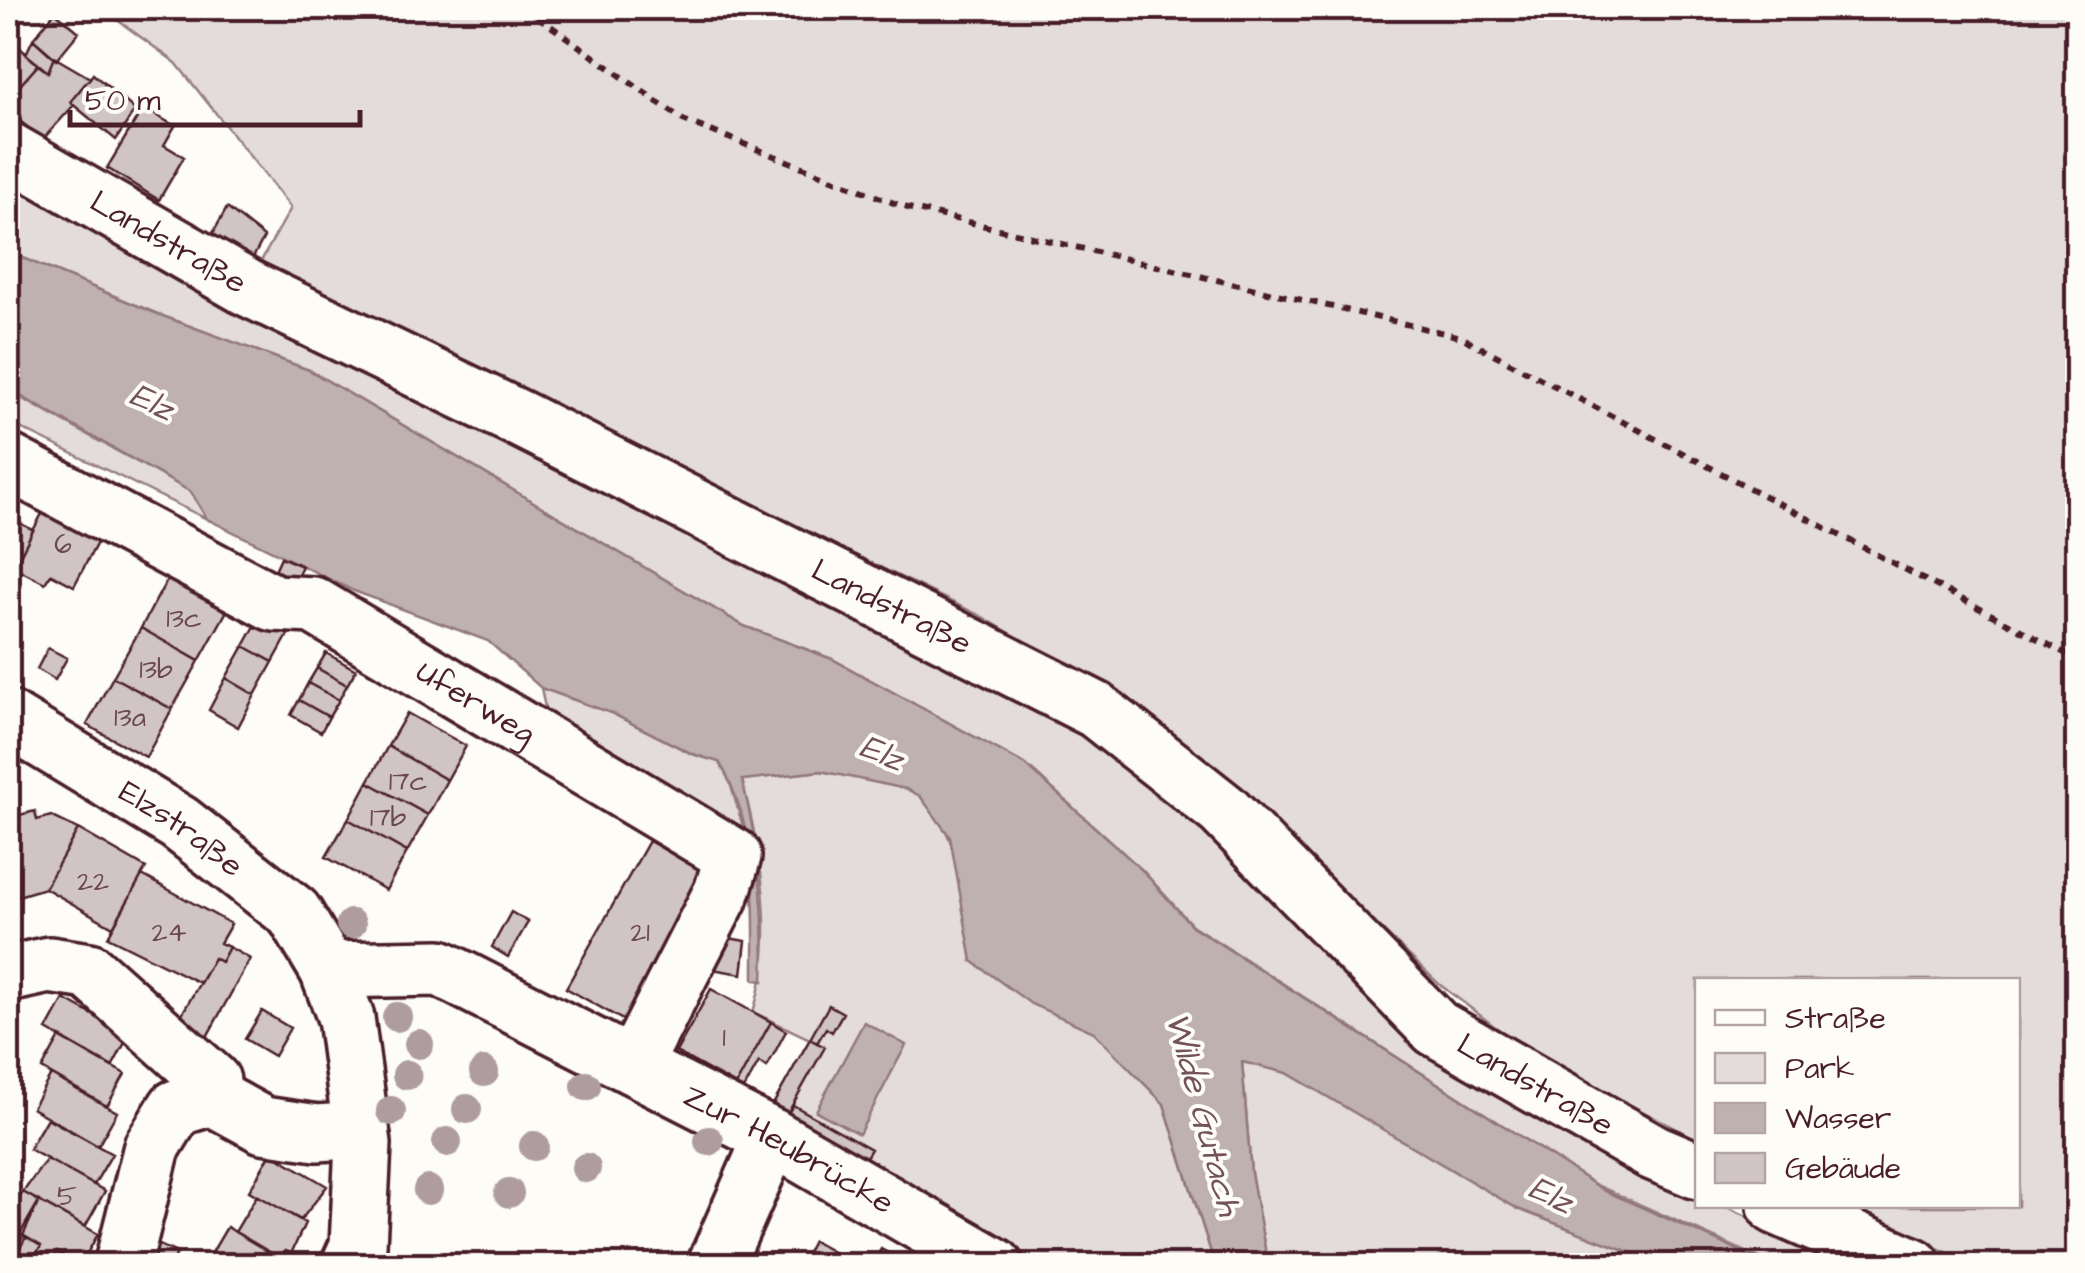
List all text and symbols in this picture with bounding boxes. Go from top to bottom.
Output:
scale bar [70,65,360,127]
text: 50 m [85,80,161,122]
street label: Landstraße [82,179,255,305]
water label: Elz [122,370,184,434]
house number: 6 [54,525,72,564]
street label: Landstraße [804,547,979,666]
house number: 13c [166,599,202,638]
street label: Uferweg [408,649,544,755]
house number: 13b [139,650,173,689]
house number: 13a [114,698,146,737]
water label: Elz [852,722,913,785]
house number: 17c [389,762,427,801]
street label: Elzstraße [110,769,253,888]
house number: 17b [370,798,407,837]
house number: 22 [77,862,109,901]
house number: 24 [151,913,187,952]
house number: 21 [630,913,650,952]
legend [1695,978,2020,1208]
text: Straße [1785,998,1886,1040]
water label: Wilde Gutach [1152,1007,1254,1222]
house number: 1 [722,1018,726,1057]
street label: Landstraße [1449,1022,1622,1147]
text: Park [1785,1048,1854,1090]
street label: Zur Heubrücke [676,1073,902,1225]
text: Wasser [1785,1098,1891,1140]
text: Gebäude [1785,1148,1901,1190]
water label: Elz [1521,1163,1583,1227]
house number: 5 [57,1177,77,1216]

